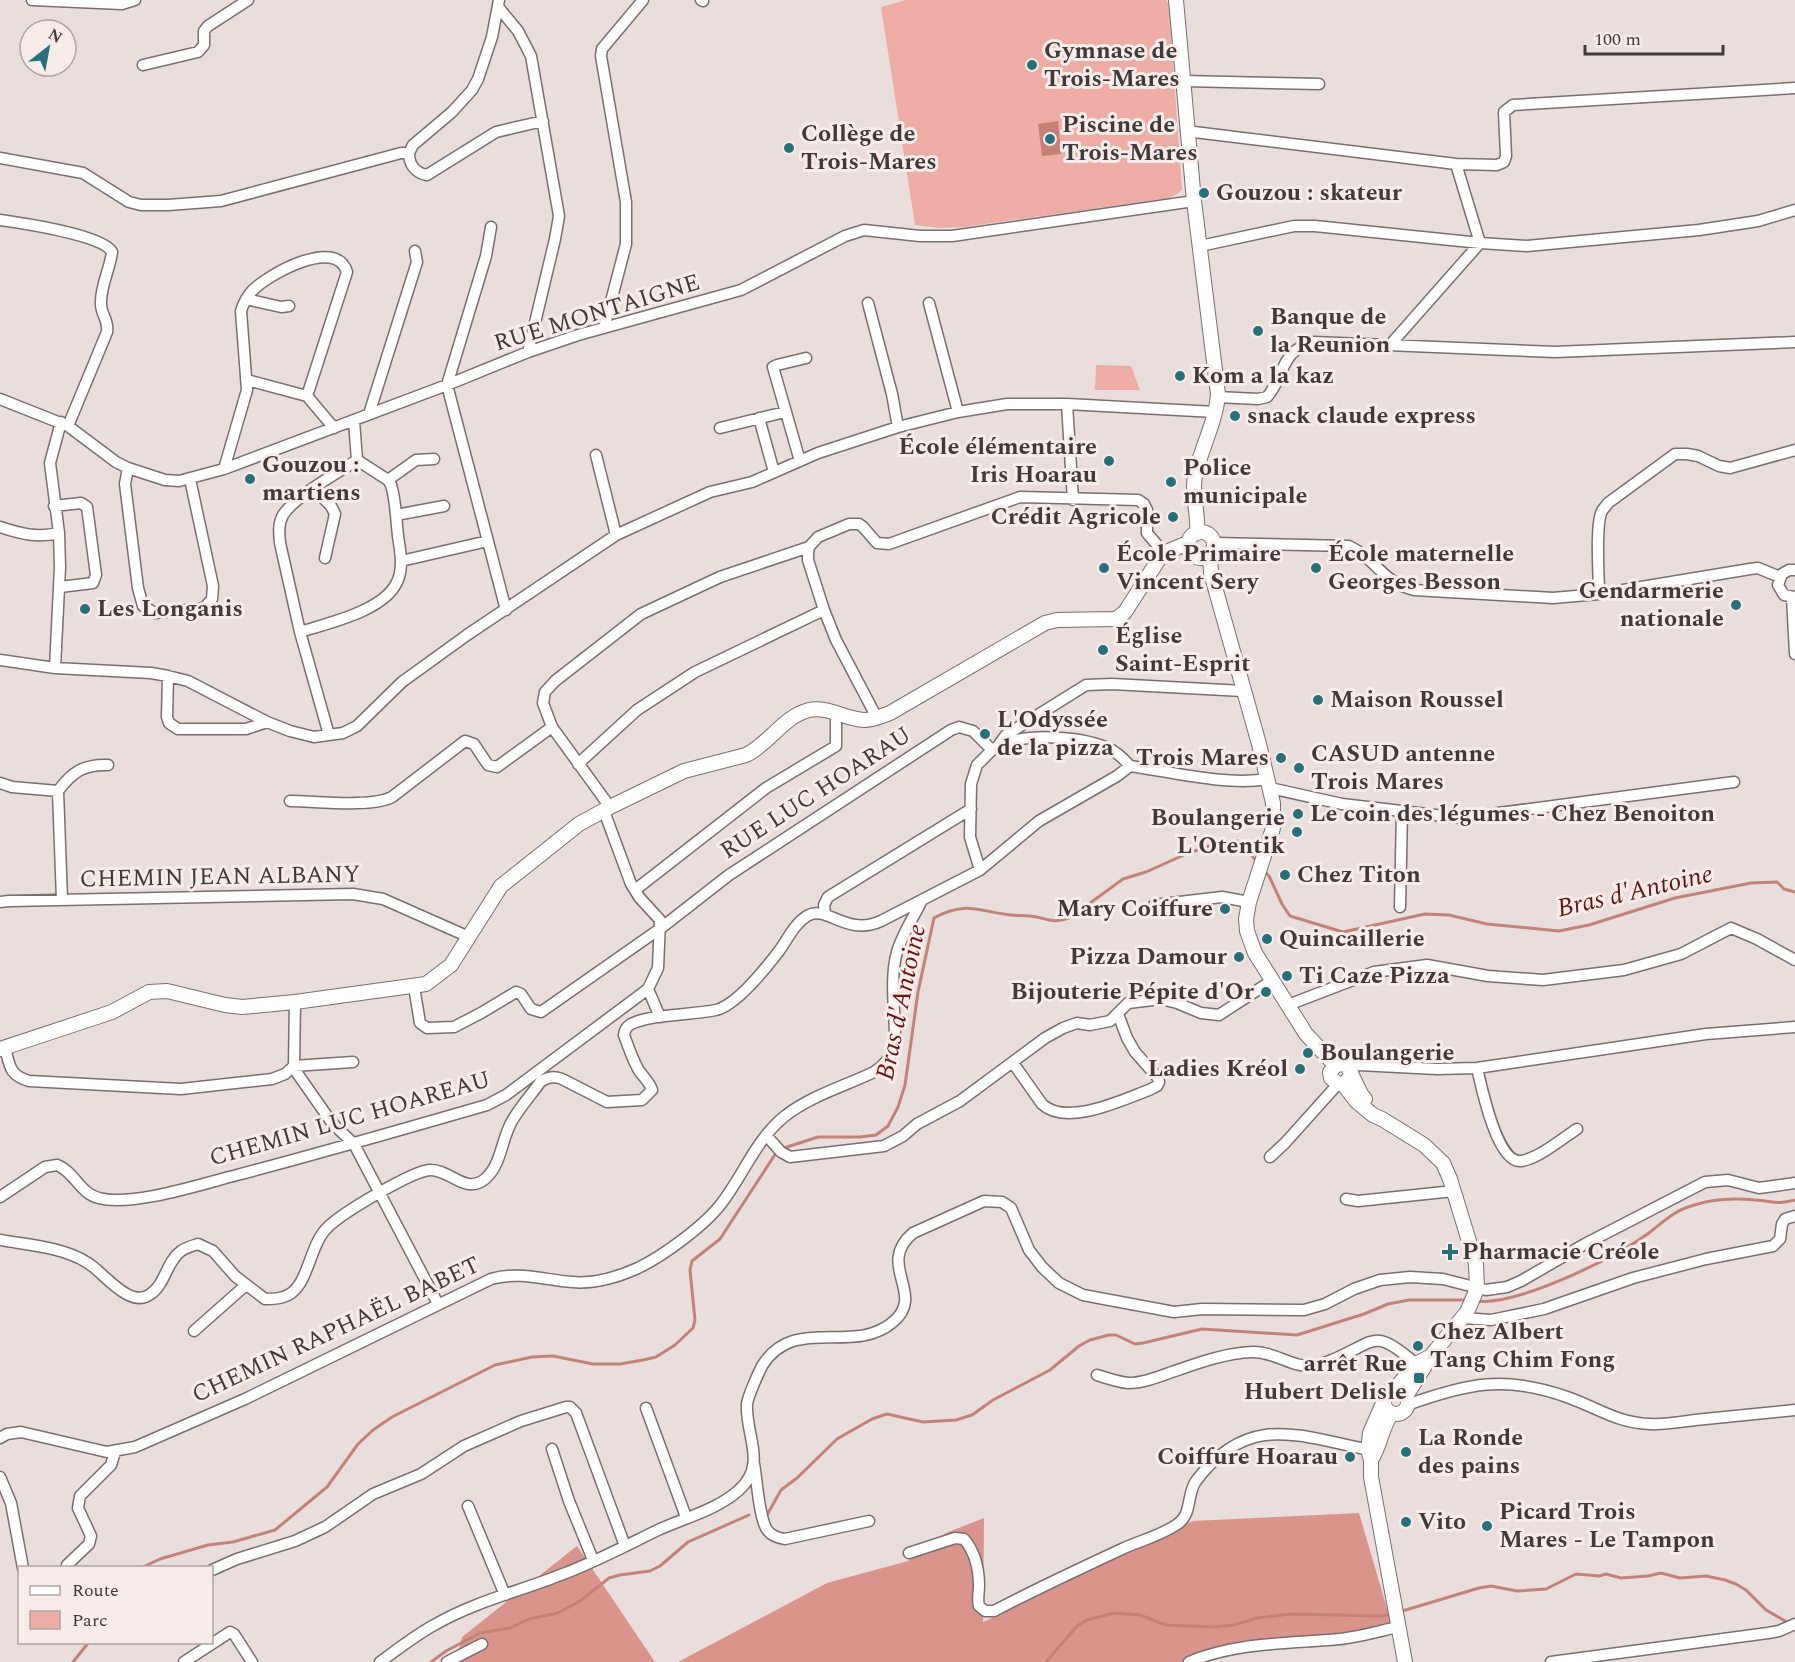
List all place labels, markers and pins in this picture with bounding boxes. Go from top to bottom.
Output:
place label: Gymnase de Trois-Mares [1044,33,1180,97]
marker: Gymnase de Trois-Mares [1025,58,1039,72]
place label: Piscine de Trois-Mares [1062,107,1198,171]
place label: Collège de Trois-Mares [801,116,937,180]
marker: Piscine de Trois-Mares [1043,132,1057,146]
marker: Collège de Trois-Mares [782,141,796,155]
place label: Gouzou : skateur [1216,175,1403,211]
marker: Gouzou : skateur [1197,186,1211,200]
place label: Banque de la Reunion [1270,299,1390,363]
marker: Banque de la Reunion [1251,324,1265,338]
place label: Kom a la kaz [1192,358,1334,394]
marker: Kom a la kaz [1173,369,1187,383]
place label: snack claude express [1247,398,1476,434]
marker: snack claude express [1228,409,1242,423]
place label: École élémentaire Iris Hoarau [899,429,1097,493]
place label: Gouzou : martiens [262,447,361,511]
place label: Police municipale [1183,450,1307,514]
marker: École élémentaire Iris Hoarau [1102,454,1116,468]
marker: Gouzou : martiens [243,472,257,486]
marker: Police municipale [1164,475,1178,489]
place label: Crédit Agricole [991,499,1161,535]
marker: Crédit Agricole [1166,510,1180,524]
place label: École Primaire Vincent Sery [1116,536,1281,600]
place label: École maternelle Georges Besson [1328,536,1514,600]
marker: École Primaire Vincent Sery [1097,561,1111,575]
marker: École maternelle Georges Besson [1309,561,1323,575]
place label: Gendarmerie nationale [1579,573,1724,637]
place label: Les Longanis [97,591,243,627]
marker: Gendarmerie nationale [1729,598,1743,612]
marker: Les Longanis [78,602,92,616]
place label: Église Saint-Esprit [1115,618,1250,682]
marker: Église Saint-Esprit [1096,643,1110,657]
place label: Maison Roussel [1330,682,1504,718]
marker: Maison Roussel [1311,693,1325,707]
place label: L'Odyssée de la pizza [997,702,1114,766]
marker: L'Odyssée de la pizza [978,727,992,741]
place label: CASUD antenne Trois Mares [1311,736,1495,800]
place label: Trois Mares [1136,740,1269,776]
marker: Trois Mares [1274,751,1288,765]
marker: CASUD antenne Trois Mares [1292,761,1306,775]
place label: Le coin des légumes - Chez Benoiton [1310,796,1715,832]
place label: Boulangerie L'Otentik [1151,800,1286,864]
marker: Le coin des légumes - Chez Benoiton [1291,807,1305,821]
marker: Boulangerie L'Otentik [1290,825,1304,839]
place label: Chez Titon [1297,857,1421,893]
marker: Chez Titon [1278,868,1292,882]
place label: Mary Coiffure [1057,891,1213,927]
marker: Mary Coiffure [1218,902,1232,916]
place label: Quincaillerie [1279,921,1425,957]
marker: Quincaillerie [1260,932,1274,946]
place label: Pizza Damour [1070,939,1228,975]
marker: Pizza Damour [1232,950,1246,964]
place label: Ti Caze Pizza [1299,958,1450,994]
marker: Ti Caze Pizza [1280,969,1294,983]
place label: Bijouterie Pépite d'Or [1010,974,1255,1010]
marker: Bijouterie Pépite d'Or [1259,985,1273,999]
place label: Boulangerie [1320,1035,1454,1071]
marker: Boulangerie [1301,1046,1315,1060]
place label: Ladies Kréol [1148,1051,1288,1087]
marker: Ladies Kréol [1293,1062,1307,1076]
place label: Pharmacie Créole [1462,1234,1660,1270]
marker: Pharmacie Créole [1443,1245,1457,1259]
place label: Chez Albert Tang Chim Fong [1430,1314,1615,1378]
marker: Chez Albert Tang Chim Fong [1411,1339,1425,1353]
place label: arrêt Rue Hubert Delisle [1244,1346,1407,1410]
marker: arrêt Rue Hubert Delisle [1412,1371,1426,1385]
place label: La Ronde des pains [1418,1420,1523,1484]
place label: Coiffure Hoarau [1157,1439,1338,1475]
marker: La Ronde des pains [1399,1445,1413,1459]
marker: Coiffure Hoarau [1343,1450,1357,1464]
place label: Picard Trois Mares - Le Tampon [1499,1494,1715,1558]
place label: Vito [1418,1504,1466,1540]
marker: Vito [1399,1515,1413,1529]
marker: Picard Trois Mares - Le Tampon [1480,1519,1494,1533]

